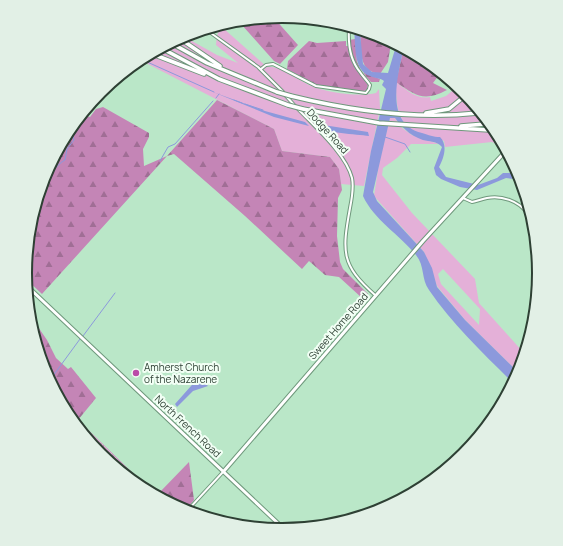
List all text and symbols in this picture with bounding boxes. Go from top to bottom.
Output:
street label: Dodge Road [304,105,352,157]
street label: Sweet Home Road [305,290,371,362]
place label: Amherst Church of the Nazarene [144,360,219,386]
marker: Amherst Church of the Nazarene [131,368,141,378]
street label: North French Road [152,392,224,460]

